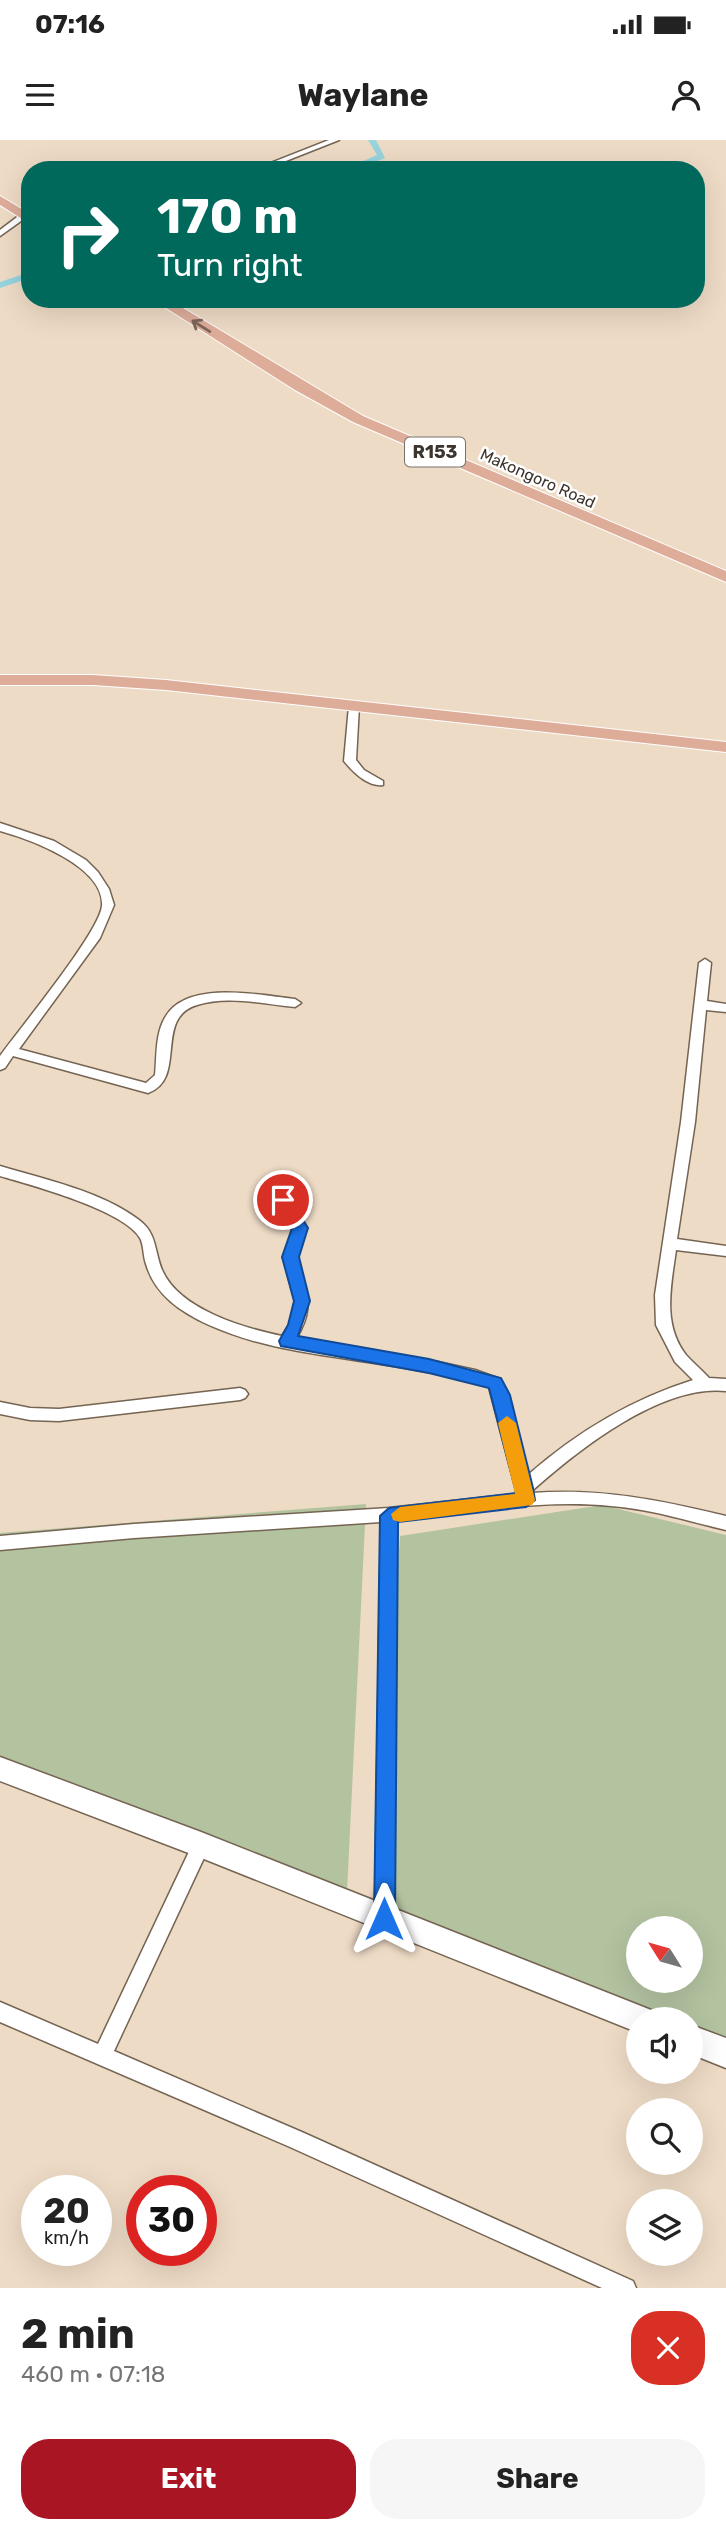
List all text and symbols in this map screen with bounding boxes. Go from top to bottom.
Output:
text: 07:16 [35,9,105,40]
icon: menu [21,76,59,114]
text: Waylane [297,76,429,114]
icon: person [667,76,705,114]
text: 170 m [157,187,298,245]
icon: right [42,189,133,280]
text: Turn right [157,246,302,284]
one-way arrow [192,319,212,333]
road number: R153 [405,438,465,466]
street label: Makongoro Road [477,445,598,512]
pin [253,1170,313,1230]
icon: arrive [264,1181,302,1219]
position arrow [347,1882,421,1956]
north arrow [626,1916,704,1993]
map controls [626,1916,703,2266]
button: sound [626,2007,703,2084]
button: search [626,2098,703,2175]
speed limit sign: 30 [126,2175,217,2266]
button: layers [626,2189,703,2266]
text: 20 [43,2190,90,2232]
text: km/h [44,2227,89,2249]
text: 2 min [21,2309,135,2359]
button: close [631,2311,705,2385]
text: 460 m · 07:18 [21,2360,165,2388]
button: Exit [21,2439,356,2519]
button: Share [370,2439,705,2519]

